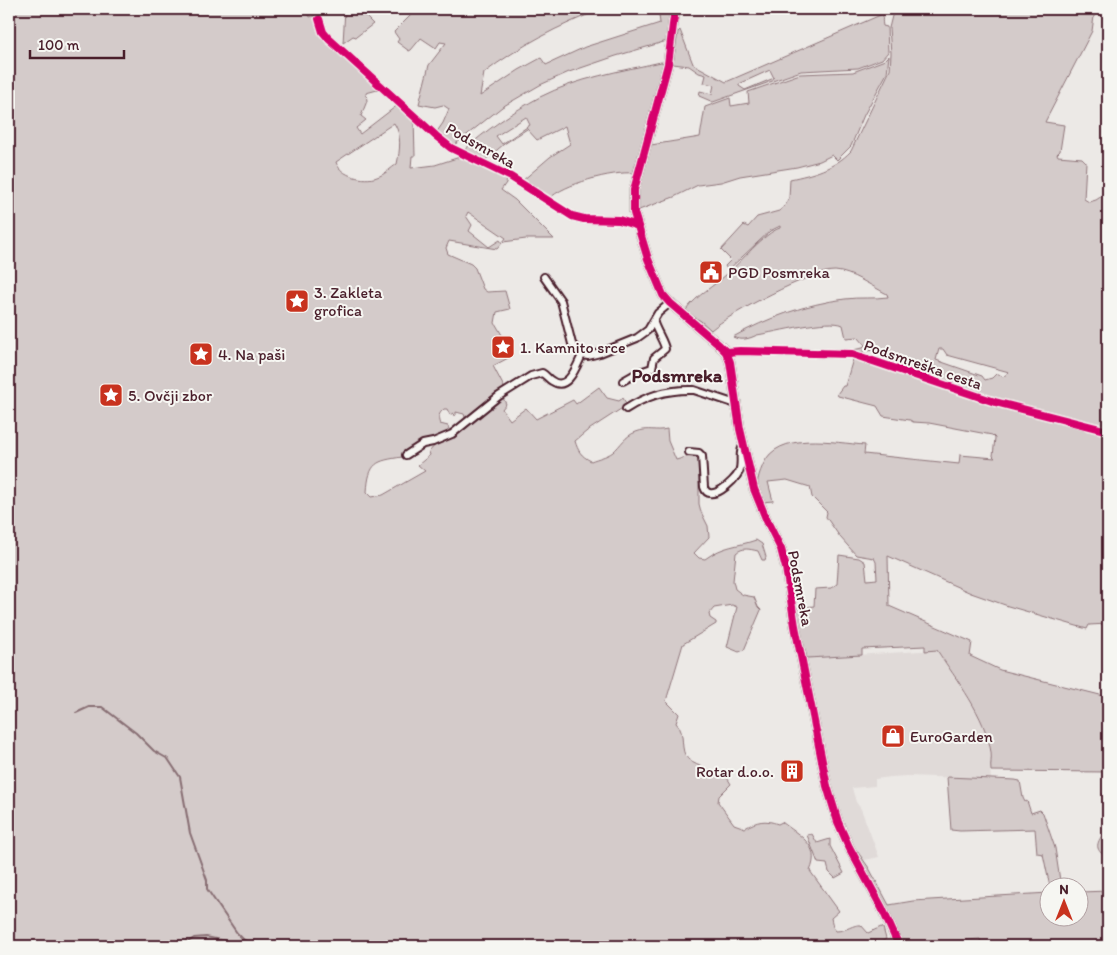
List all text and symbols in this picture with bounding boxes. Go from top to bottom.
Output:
scale bar [30,28,124,60]
text: 100 m [38,36,80,54]
street label: Podsmreka [443,119,520,173]
public building icon: PGD Posmreka [698,259,724,285]
place label: PGD Posmreka [728,263,830,282]
place label: 3. Zakleta grofica [314,283,383,320]
place icon: 3. Zakleta grofica [284,288,310,314]
place icon: 1. Kamnito srce [490,334,516,360]
street label: Podsmreška cesta [861,335,984,394]
place label: 1. Kamnito srce [520,338,626,357]
place icon: 4. Na paši [188,341,214,367]
place label: 4. Na paši [218,345,285,364]
district label: Podsmreka [631,364,723,387]
place icon: 5. Ovčji zbor [98,382,124,408]
place label: 5. Ovčji zbor [128,386,212,405]
street label: Podsmreka [784,549,817,628]
shop icon: EuroGarden [880,723,906,749]
place label: EuroGarden [910,727,993,746]
building icon: Rotar d.o.o. [779,758,805,784]
place label: Rotar d.o.o. [696,762,774,781]
north arrow [1040,878,1090,928]
text: N [1059,881,1069,898]

